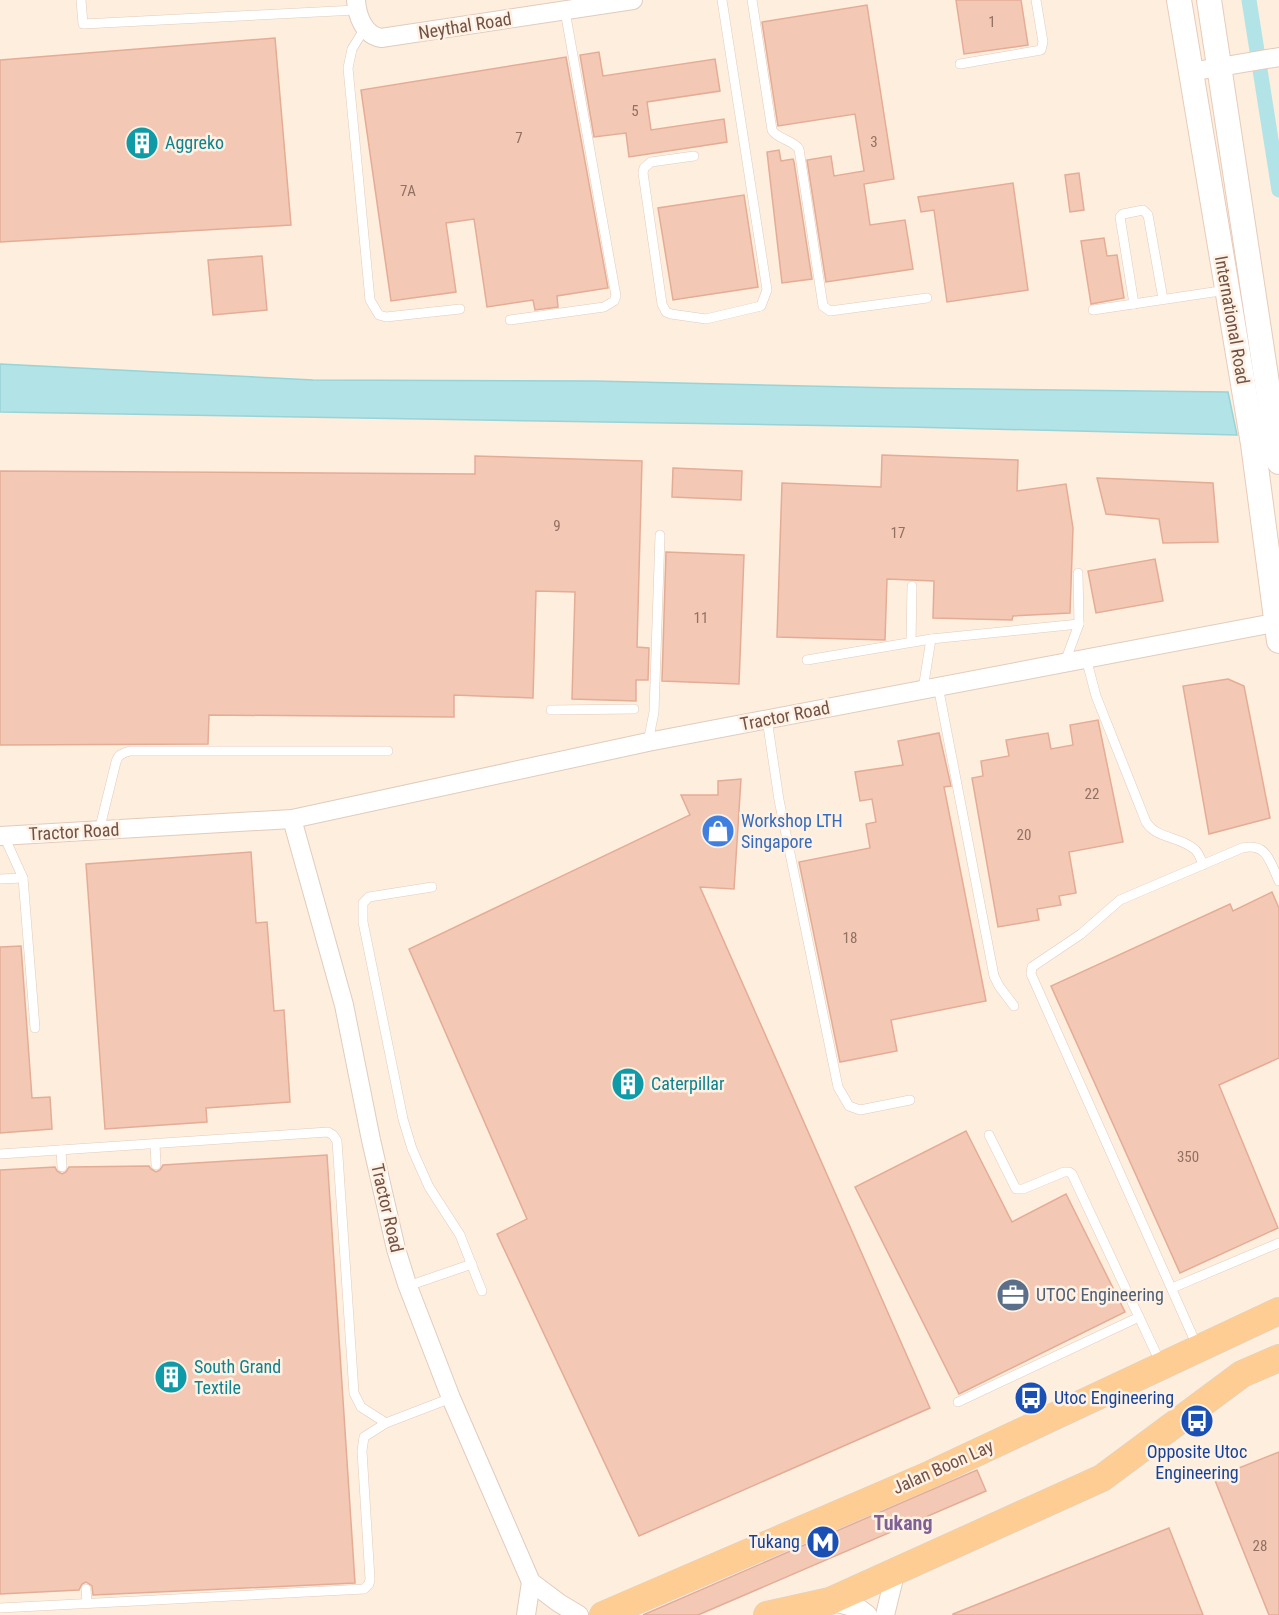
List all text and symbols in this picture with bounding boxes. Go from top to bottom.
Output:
street label: Neythal Road [417,8,513,43]
house number: 1 [988,13,996,31]
house number: 5 [631,102,639,120]
building icon: Aggreko [124,125,160,161]
house number: 7 [515,129,523,147]
place label: Aggreko [165,132,224,153]
house number: 3 [870,133,878,151]
house number: 7A [400,182,416,200]
street label: International Road [1211,254,1254,386]
house number: 9 [553,517,561,535]
house number: 17 [891,524,905,542]
house number: 11 [694,609,708,627]
street label: Tractor Road [738,697,831,734]
house number: 22 [1085,785,1099,803]
place label: Workshop LTH Singapore [741,810,843,852]
shop icon: Workshop LTH Singapore [700,813,736,849]
street label: Tractor Road [28,819,120,844]
house number: 20 [1017,826,1031,844]
house number: 18 [843,929,857,947]
building icon: Caterpillar [610,1066,646,1102]
place label: Caterpillar [651,1073,725,1094]
house number: 350 [1177,1148,1199,1166]
street label: Tractor Road [367,1161,408,1254]
office icon: UTOC Engineering [995,1277,1031,1313]
place label: UTOC Engineering [1036,1284,1164,1305]
place label: South Grand Textile [194,1356,281,1398]
building icon: South Grand Textile [153,1359,189,1395]
bus stop icon: Utoc Engineering [1013,1380,1049,1416]
place label: Utoc Engineering [1054,1387,1174,1408]
bus stop icon: Opposite Utoc Engineering [1179,1403,1215,1439]
street label: Jalan Boon Lay [889,1435,997,1498]
place label: Opposite Utoc Engineering [1147,1441,1247,1483]
district label: Tukang [874,1511,932,1535]
metro station icon: Tukang [805,1524,841,1560]
place label: Tukang [748,1531,800,1552]
house number: 28 [1253,1537,1267,1555]

